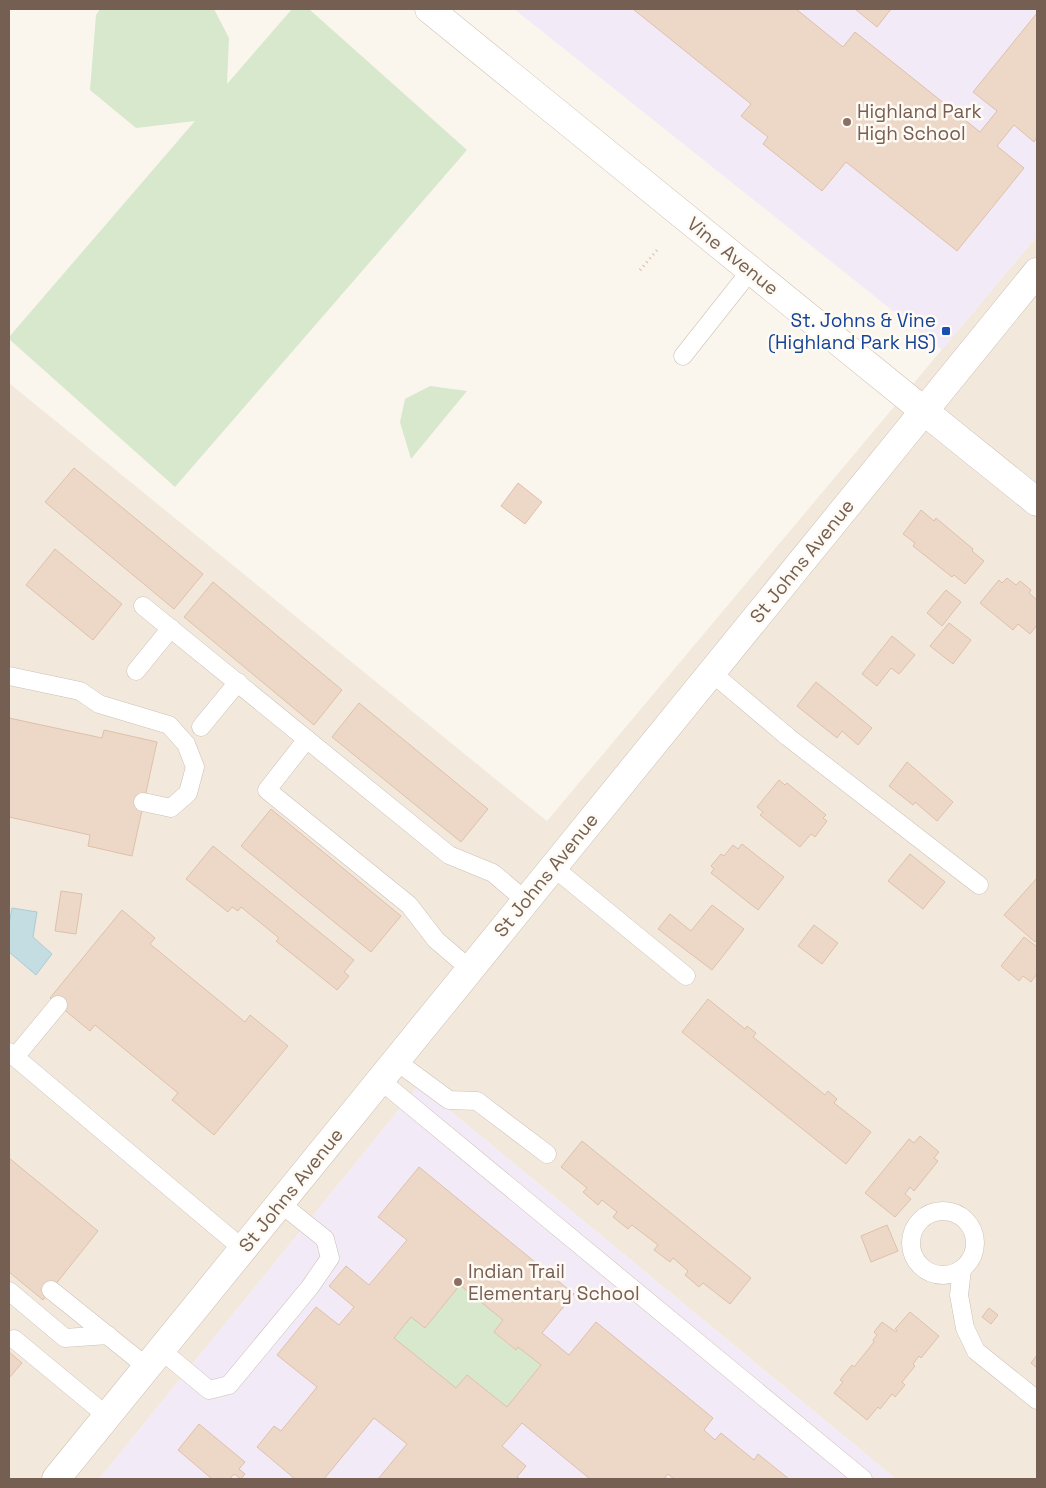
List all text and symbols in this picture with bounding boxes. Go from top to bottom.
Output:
place label: Highland Park High School [857,99,982,146]
marker: Highland Park High School [841,116,853,128]
street label: Vine Avenue [682,211,784,301]
place label: St. Johns & Vine (Highland Park HS) [768,308,936,355]
marker: St. Johns & Vine (Highland Park HS) [940,325,952,337]
street label: St Johns Avenue [744,494,860,628]
street label: St Johns Avenue [488,808,604,942]
street label: St Johns Avenue [233,1123,349,1257]
place label: Indian Trail Elementary School [468,1259,640,1306]
marker: Indian Trail Elementary School [452,1276,464,1288]

